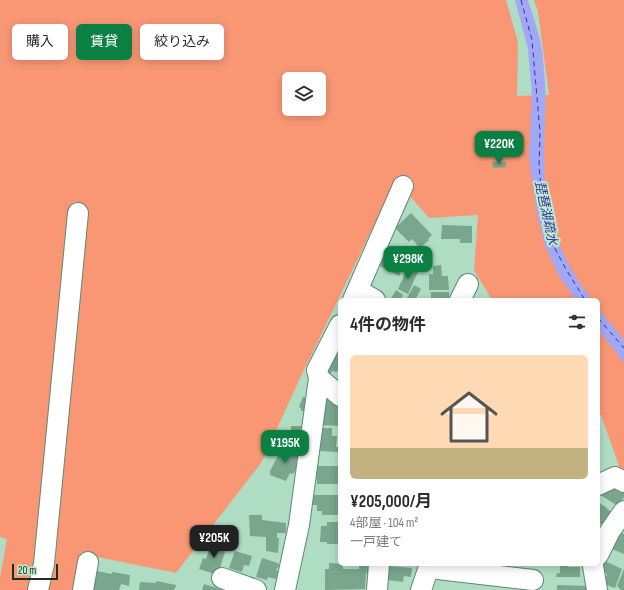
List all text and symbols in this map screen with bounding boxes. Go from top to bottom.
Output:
chip: 購入 [12,24,68,60]
chip: 賃貸 [76,24,132,60]
chip: 絞り込み [140,24,224,60]
map controls [282,72,326,116]
button: layers [282,72,326,116]
pin: ¥220K [471,131,527,165]
text: ¥220K [484,136,514,152]
water label: 琵琶湖疏水 [531,180,561,248]
pin: ¥298K [380,246,436,280]
text: ¥298K [392,251,424,267]
icon: filters [566,311,588,333]
text: 4件の物件 [350,315,426,335]
icon: home [433,381,505,453]
pin: ¥195K [257,430,313,464]
text: ¥195K [270,435,300,451]
text: ¥205,000/月 [350,492,432,512]
text: 4部屋 · 104 m² [350,515,418,531]
pin: ¥205K [186,525,242,559]
text: ¥205K [199,530,229,546]
text: 一戸建て [350,534,402,550]
scale bar [12,562,58,581]
text: 20 m [18,564,36,577]

